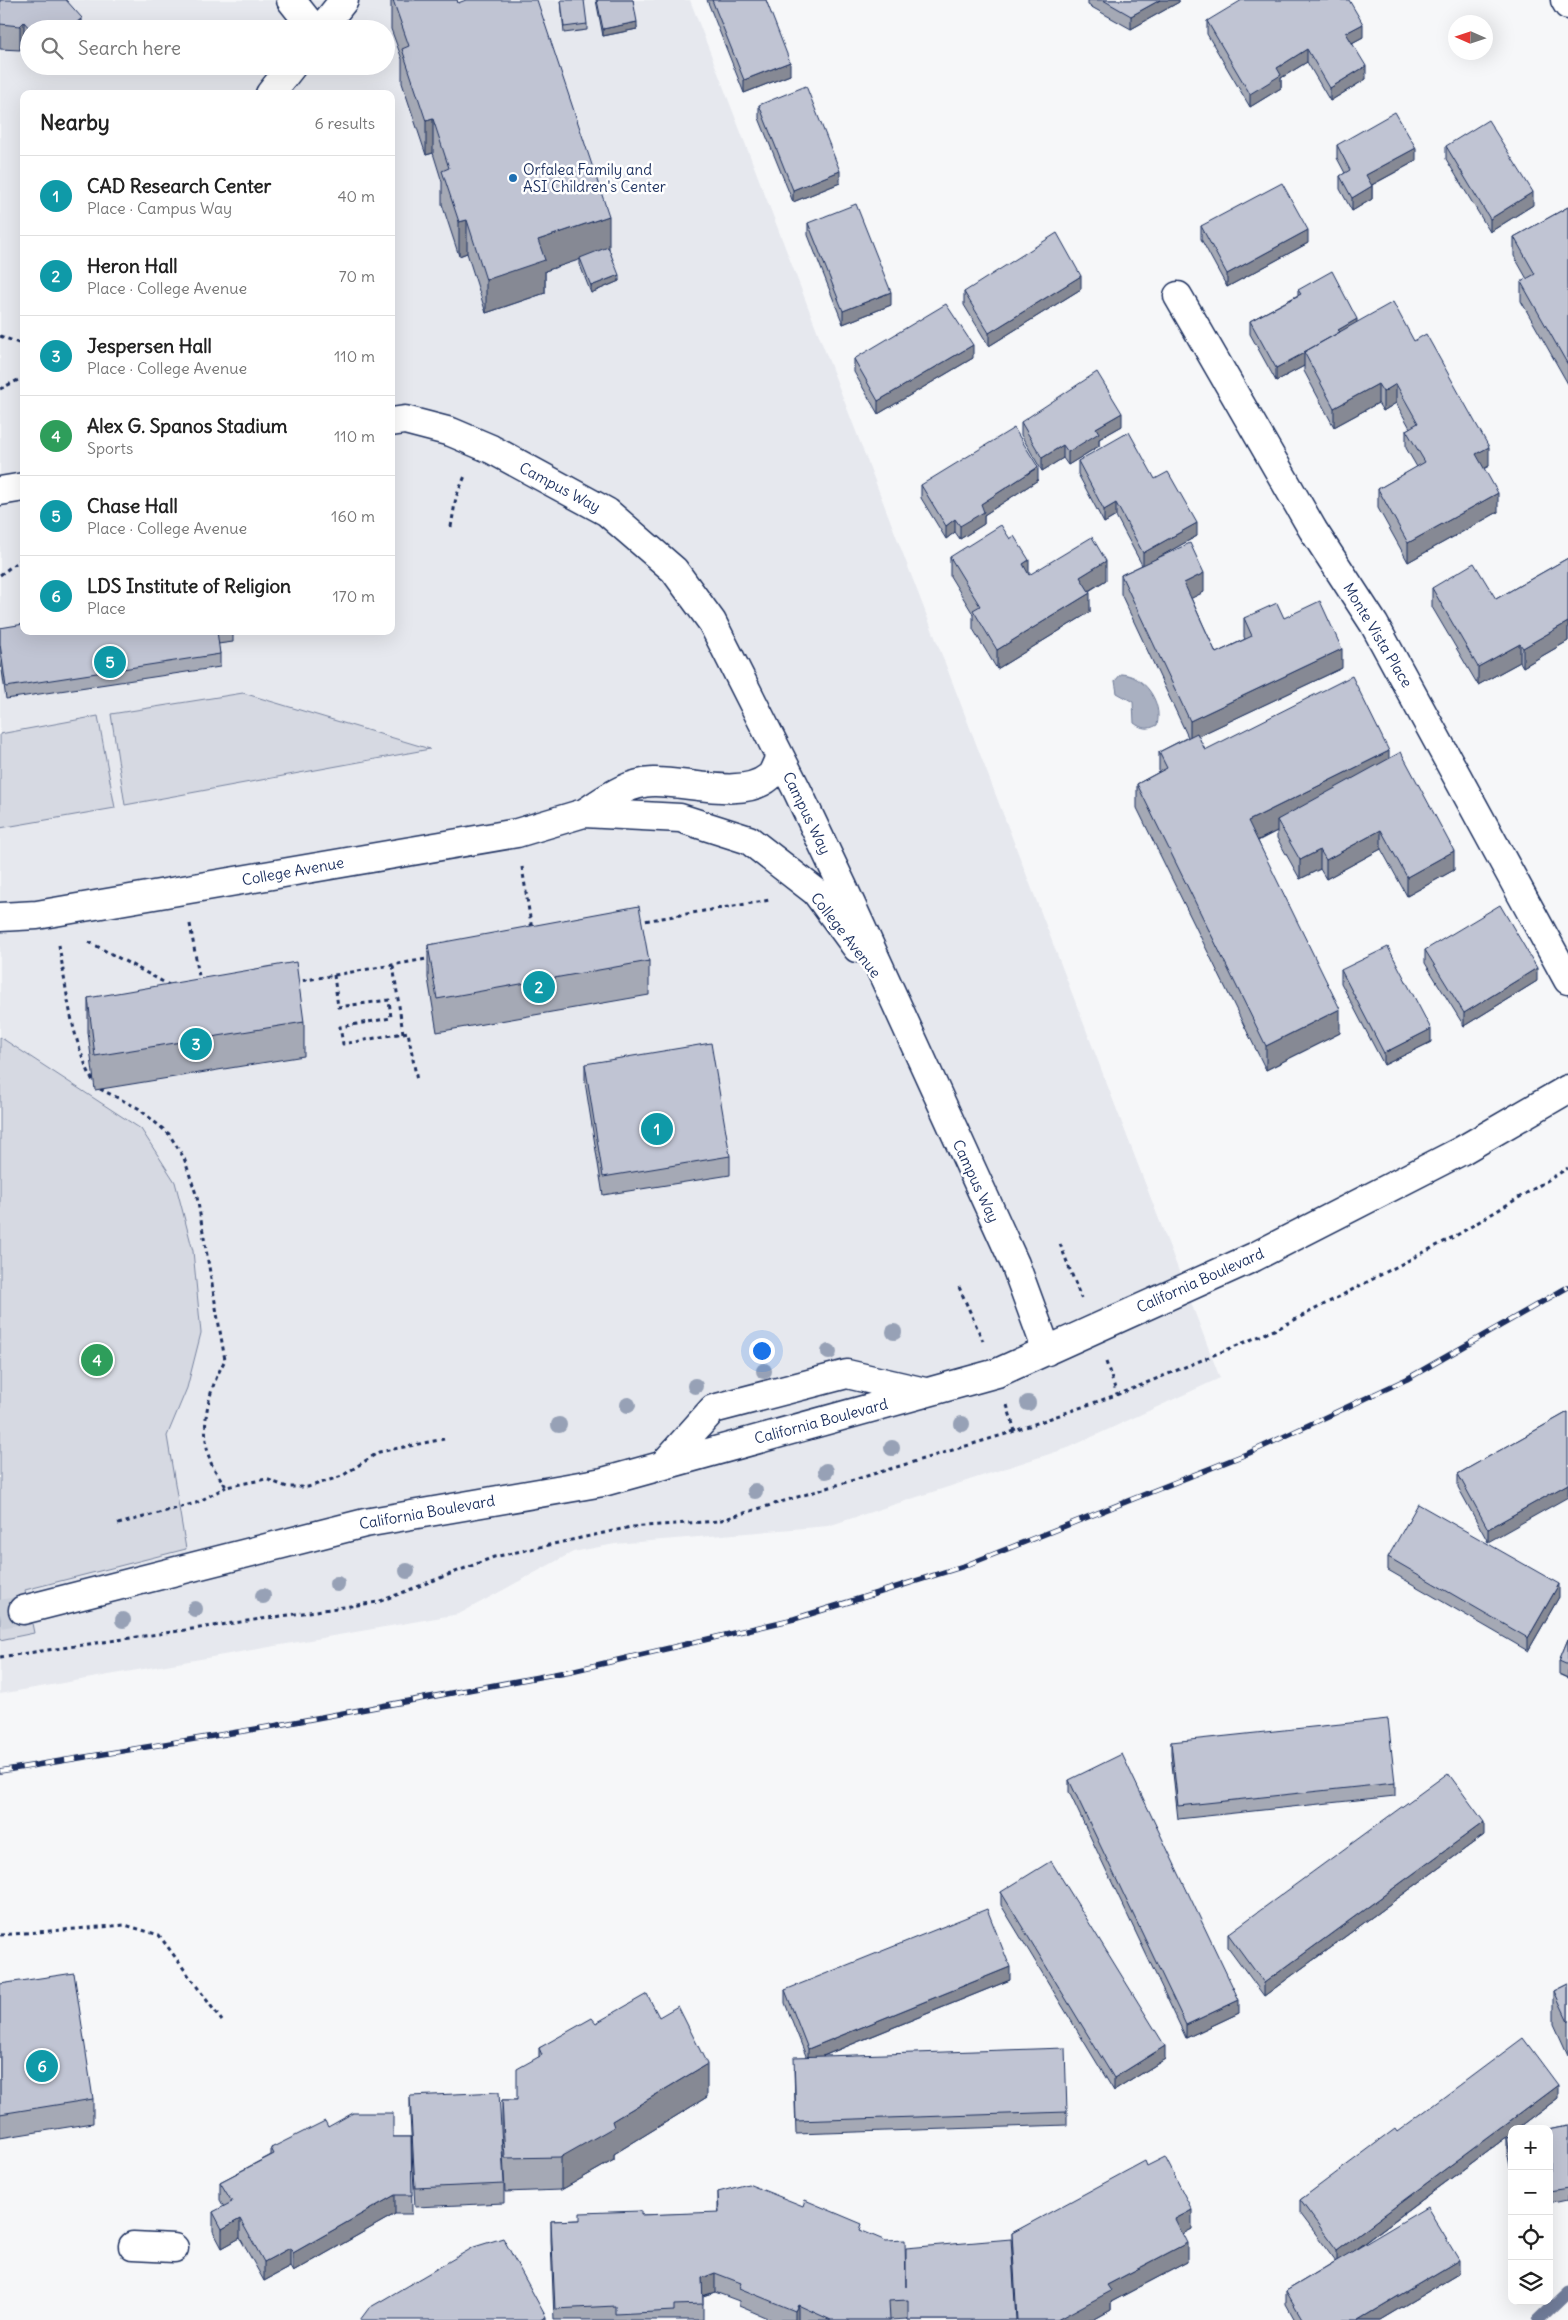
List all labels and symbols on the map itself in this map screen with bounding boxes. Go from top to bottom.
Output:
north arrow [1448,15,1493,60]
place label: Orfalea Family and ASI Children's Center [523,160,666,196]
marker: Orfalea Family and ASI Children's Center [507,172,519,184]
street label: Campus Way [516,458,604,516]
street label: Monte Vista Place [1339,579,1417,691]
pin: 5 [94,643,126,681]
street label: Campus Way [779,769,835,857]
street label: College Avenue [241,853,345,889]
street label: College Avenue [807,888,885,982]
pin: 2 [523,968,555,1006]
pin: 3 [180,1025,212,1063]
pin: 1 [641,1110,673,1148]
street label: Campus Way [949,1137,1003,1225]
street label: California Boulevard [1133,1243,1267,1317]
your location [749,1338,775,1364]
pin: 4 [81,1341,113,1379]
street label: California Boulevard [752,1394,890,1448]
street label: California Boulevard [358,1491,497,1533]
pin: 6 [26,2047,58,2085]

